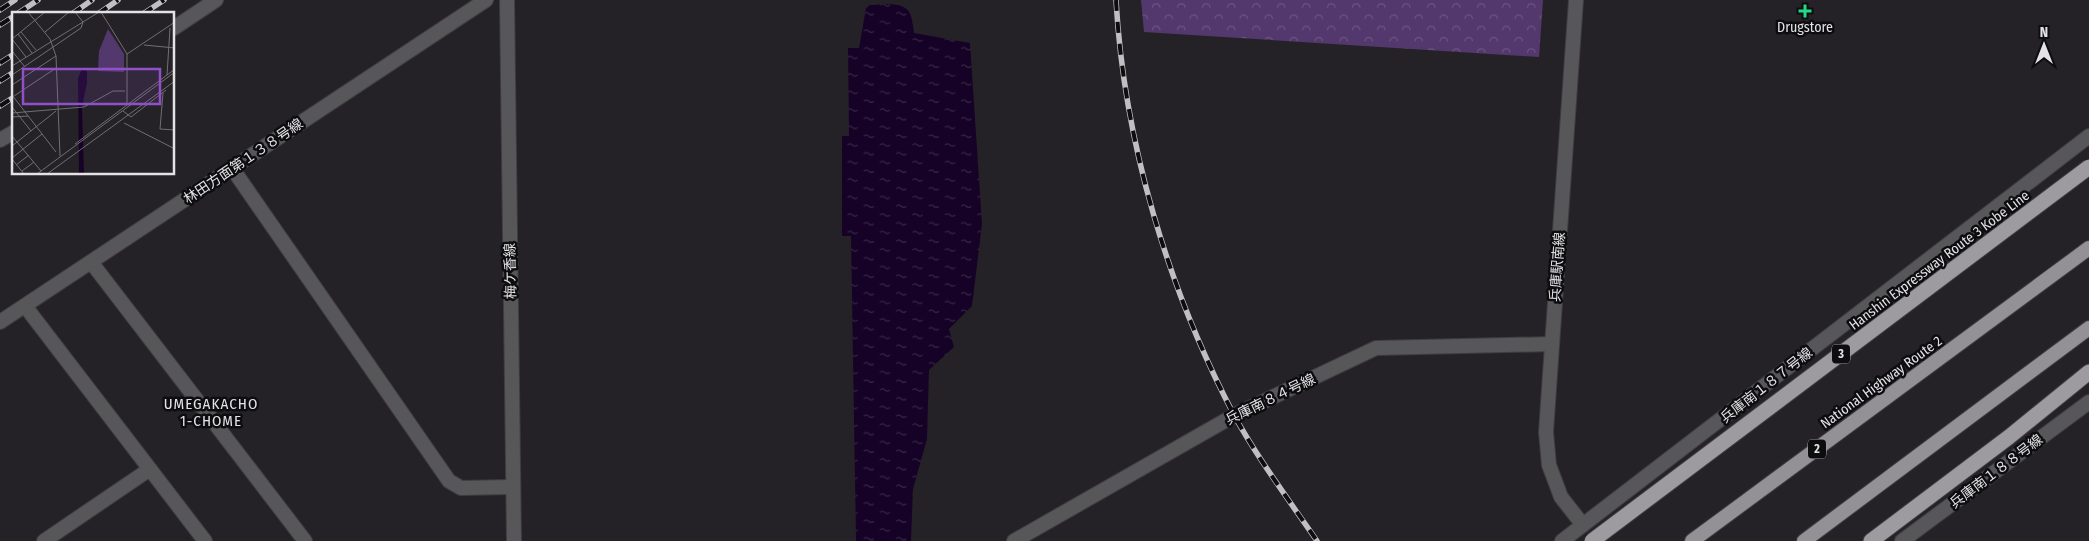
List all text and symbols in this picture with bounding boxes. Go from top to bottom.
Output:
marker: Drugstore [1799,5,1811,17]
inset map [12,12,175,175]
place label: Drugstore [1777,19,1833,36]
north arrow [2019,20,2069,70]
text: N [2040,24,2048,41]
street label: 林田方面第１３８号線 [180,115,306,208]
street label: Hanshin Expressway Route 3 Kobe Line [1846,187,2033,334]
street label: 兵庫駅南線 [1547,232,1568,303]
street label: 梅ケ香線 [502,243,519,299]
street label: National Highway Route 2 [1817,333,1945,432]
street label: 兵庫南１８７号線 [1717,344,1816,427]
road number: 3 [1832,344,1850,364]
street label: 兵庫南８４号線 [1222,370,1318,429]
district label: UMEGAKACHO 1-CHOME [164,395,258,430]
street label: 兵庫南１８８号線 [1946,431,2046,512]
road number: 2 [1808,439,1826,458]

